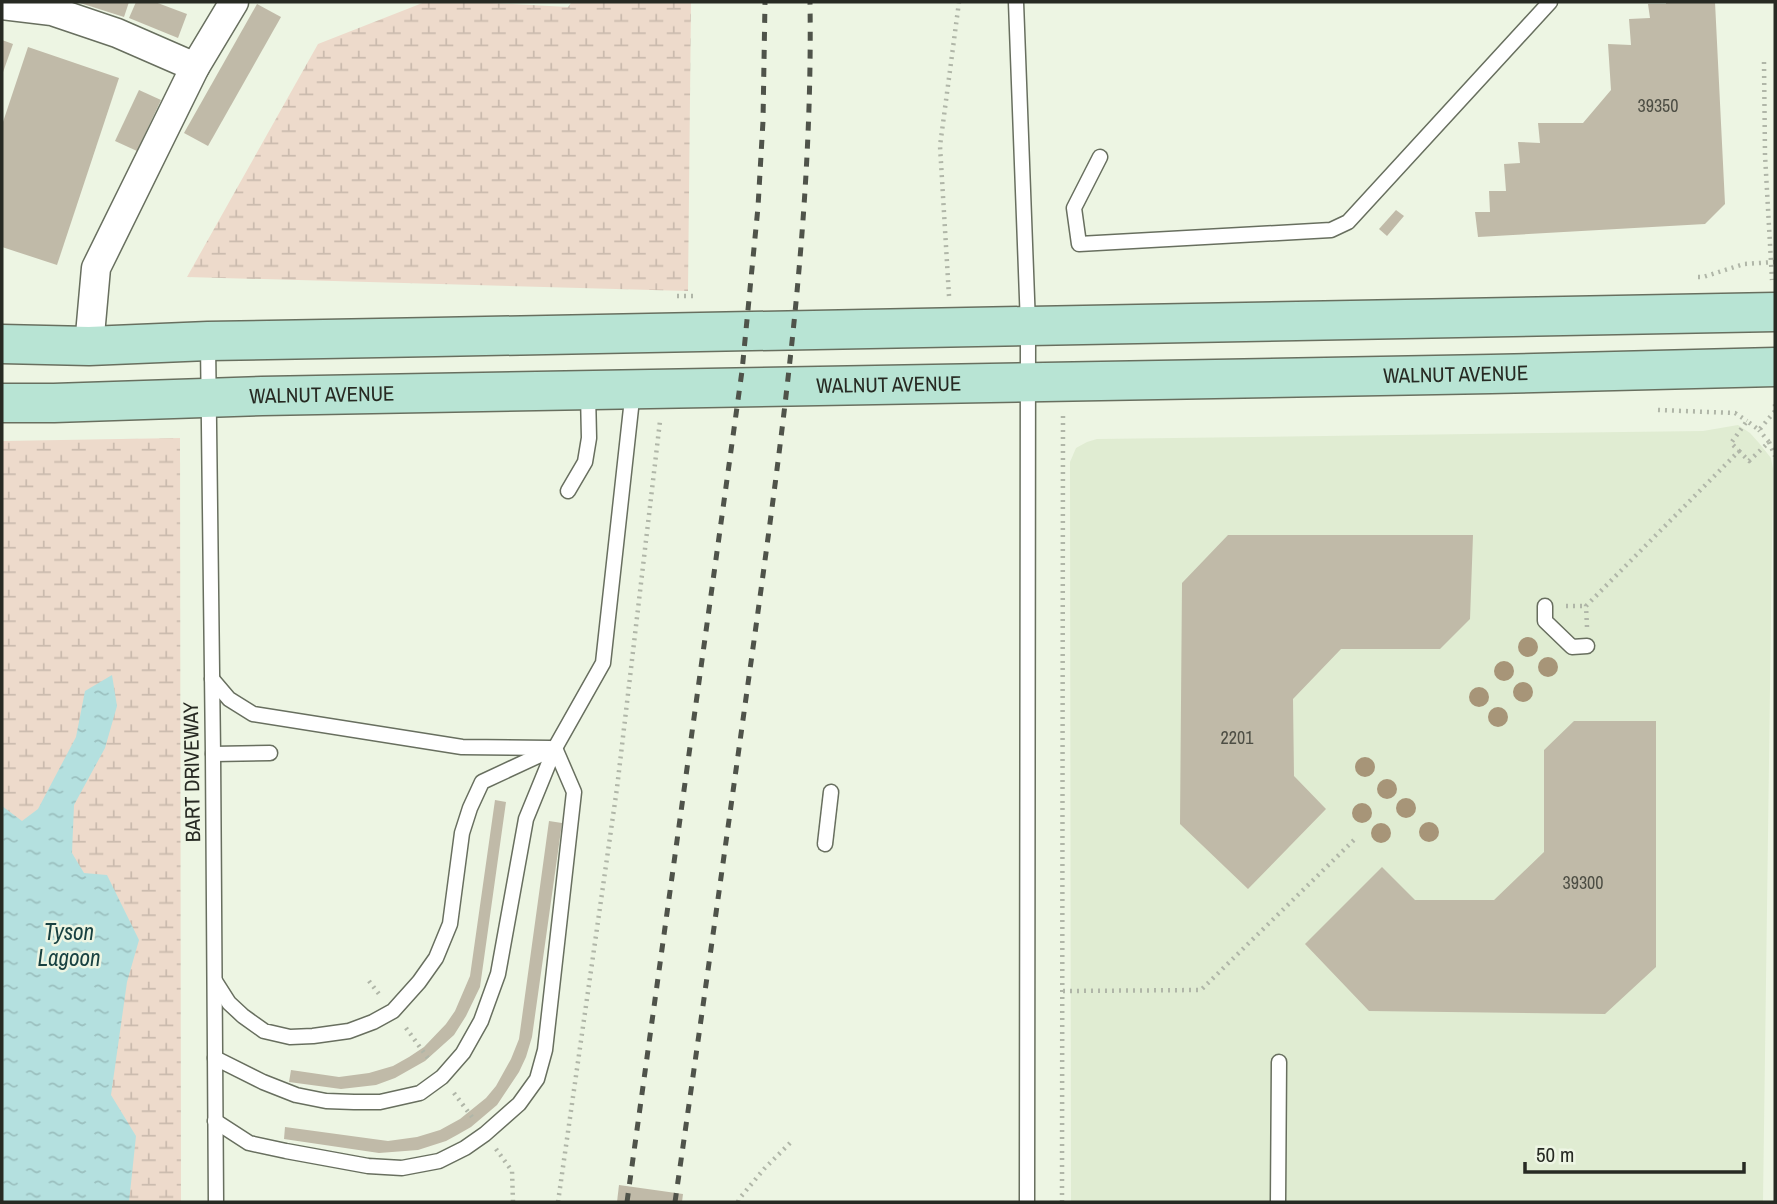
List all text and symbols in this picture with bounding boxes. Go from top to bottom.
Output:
house number: 39350 [1637,93,1679,118]
street label: WALNUT AVENUE [1383,358,1529,390]
street label: WALNUT AVENUE [816,368,962,400]
street label: WALNUT AVENUE [249,379,395,410]
street label: BART DRIVEWAY [176,701,207,842]
house number: 2201 [1221,725,1254,750]
house number: 39300 [1562,870,1604,895]
water label: Tyson Lagoon [38,916,100,973]
scale bar [1525,1130,1744,1174]
text: 50 m [1536,1140,1574,1169]

